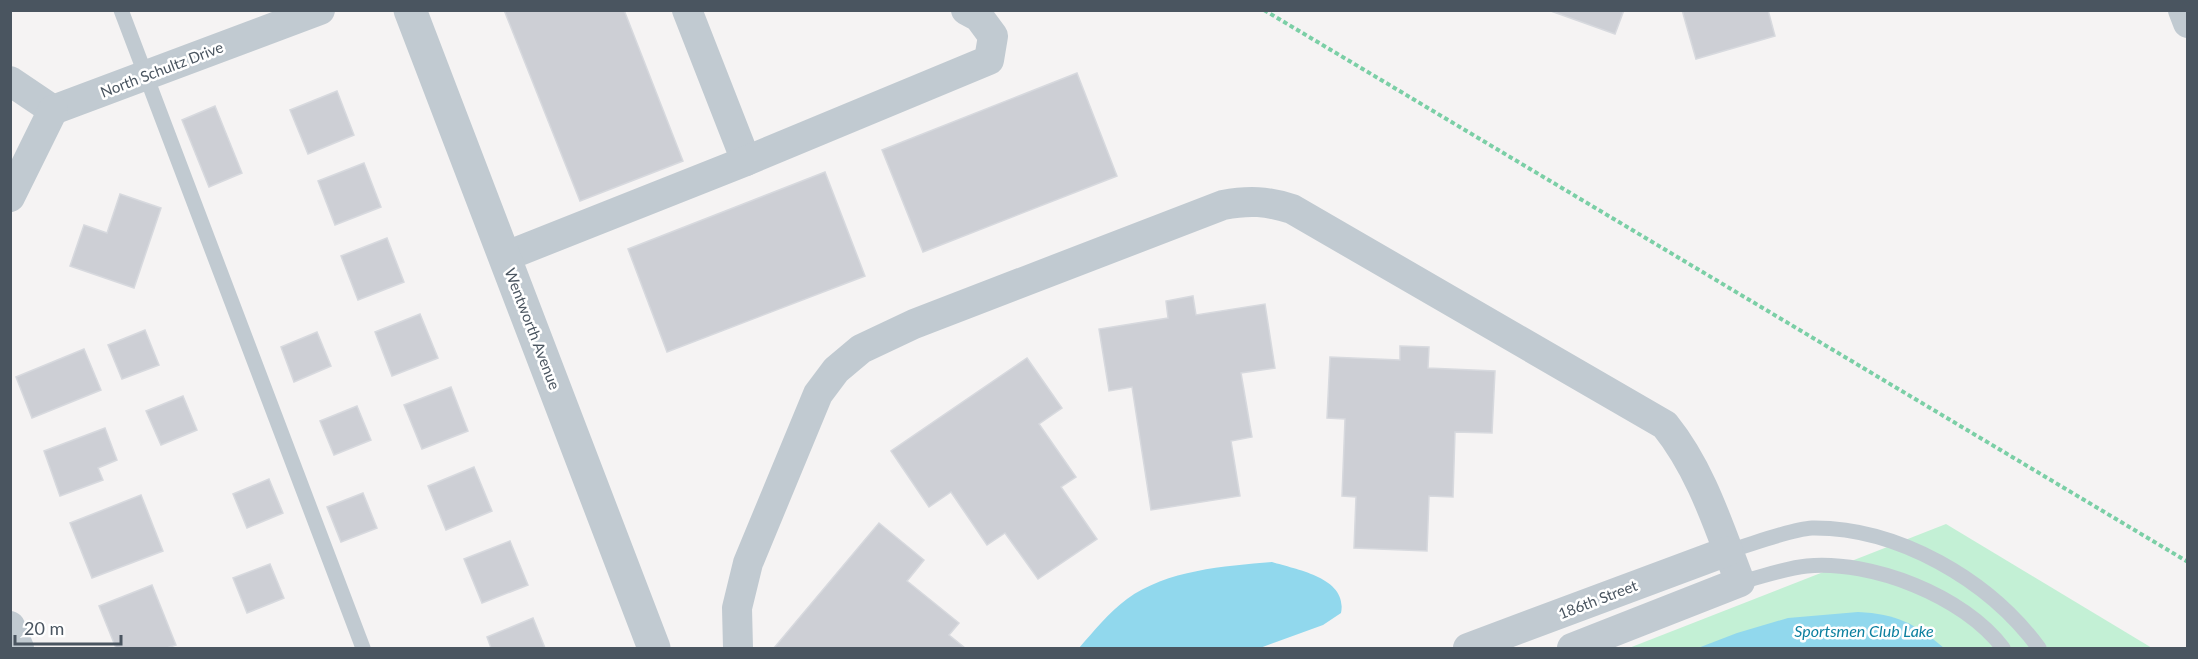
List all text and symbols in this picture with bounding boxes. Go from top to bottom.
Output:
street label: North Schultz Drive [98,37,226,101]
street label: Wentworth Avenue [501,265,564,392]
street label: 186th Street [1556,576,1640,622]
scale bar [15,608,122,646]
text: 20 m [24,617,64,639]
water label: Sportsmen Club Lake [1794,621,1934,640]

